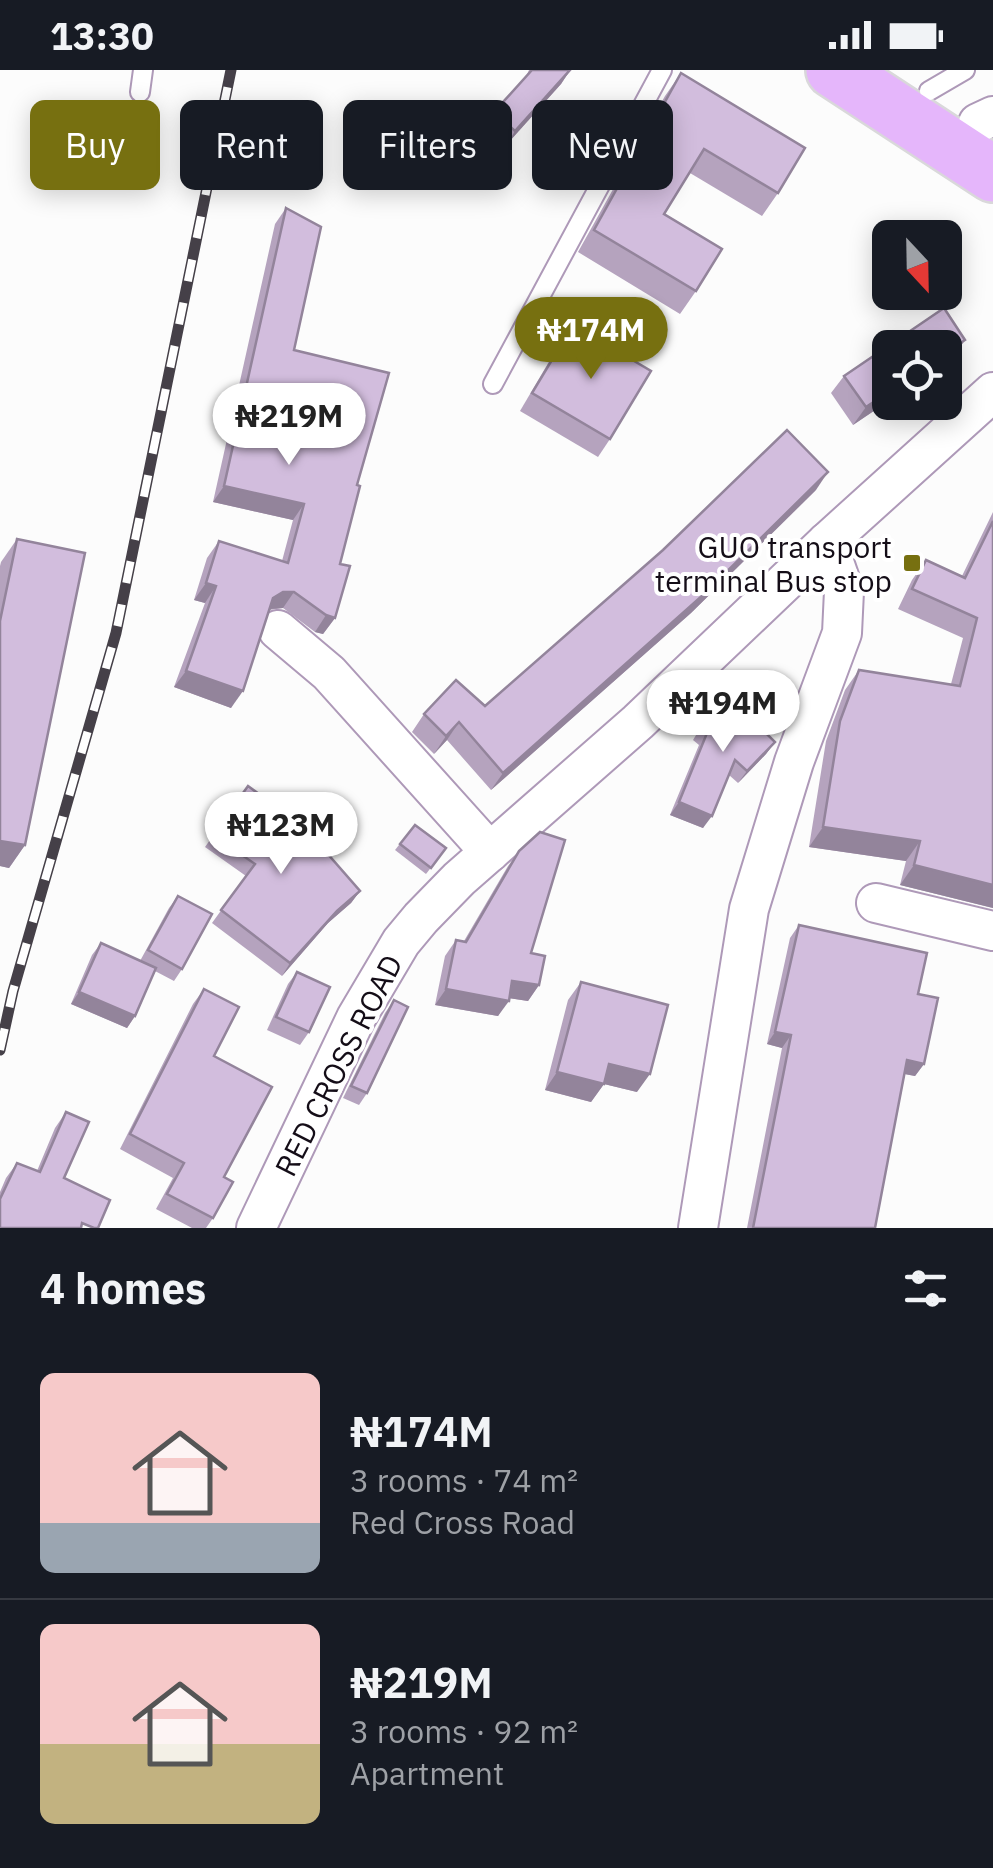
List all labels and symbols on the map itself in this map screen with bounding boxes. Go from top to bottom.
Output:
north arrow [872,220,962,310]
pin: ₦174M [521,297,661,382]
pin: ₦219M [219,383,359,468]
place label: GUO transport terminal Bus stop [655,527,892,600]
marker: GUO transport terminal Bus stop [901,552,923,574]
pin: ₦194M [653,670,793,755]
pin: ₦123M [211,792,351,877]
street label: RED CROSS ROAD [265,948,411,1182]

